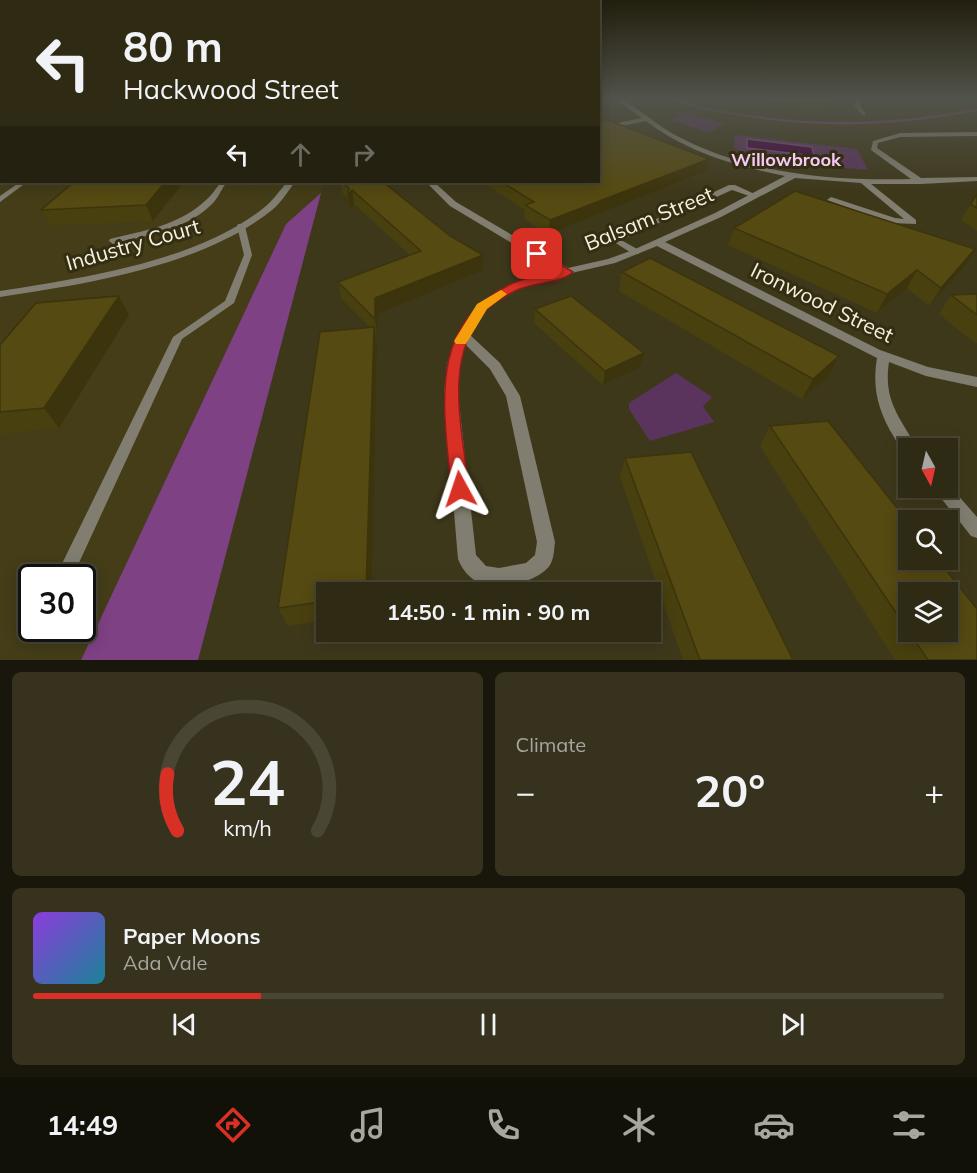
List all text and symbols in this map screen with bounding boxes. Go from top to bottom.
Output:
text: 80 m [123,20,223,73]
icon: left [24,24,102,102]
text: Hackwood Street [123,72,339,106]
icon: left [221,138,254,171]
icon: ahead [284,138,317,171]
icon: right [347,138,380,171]
district label: Willowbrook [731,148,842,171]
street label: Balsam Street [580,180,717,256]
street label: Industry Court [63,212,203,276]
pin [511,228,562,279]
icon: arrive [520,237,553,270]
street label: Ironwood Street [747,256,898,348]
north arrow [898,438,958,498]
map controls [898,438,958,642]
position arrow [428,457,492,521]
button: search [898,510,958,570]
speed limit sign: 30 [18,564,96,642]
button: layers [898,582,958,642]
text: 14:50 · 1 min · 90 m [387,598,590,626]
text: Climate [516,732,586,757]
text: 24 [210,742,285,821]
text: 20° [694,762,765,818]
text: − [516,771,535,812]
text: + [924,771,944,812]
text: km/h [223,814,271,841]
text: Paper Moons [123,922,261,950]
text: Ada Vale [123,950,207,975]
icon: previous [168,1008,201,1041]
icon: pause [472,1008,505,1041]
icon: next [776,1008,809,1041]
icon: directions [212,1104,254,1146]
icon: music [347,1104,389,1146]
icon: phone [482,1104,524,1146]
icon: climate [618,1104,660,1146]
icon: car [753,1104,795,1146]
icon: filters [888,1104,930,1146]
text: 14:49 [47,1108,118,1142]

